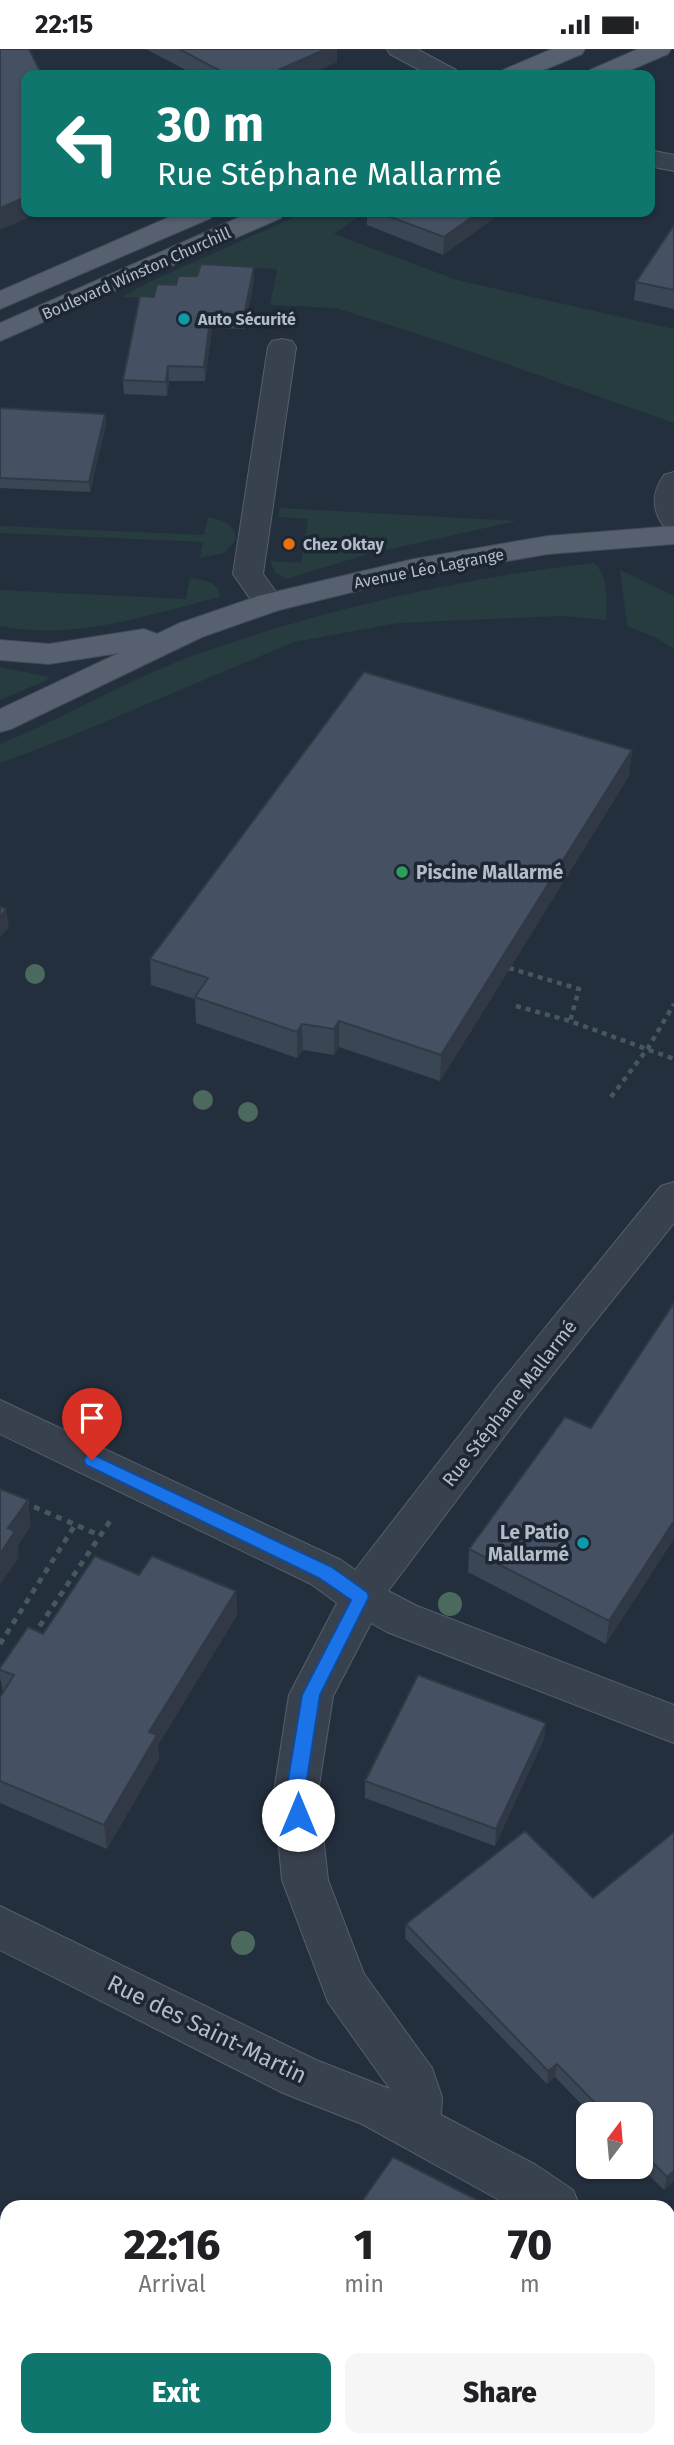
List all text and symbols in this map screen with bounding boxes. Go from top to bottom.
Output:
text: 22:15 [35,9,93,40]
text: 30 m [157,95,264,154]
icon: left [42,98,133,189]
text: Rue Stéphane Mallarmé [157,155,502,193]
street label: Boulevard Winston Churchill [39,223,234,324]
place label: Auto Sécurité [197,310,296,329]
marker: Auto Sécurité [176,311,192,327]
place label: Chez Oktay [303,535,384,554]
marker: Chez Oktay [281,536,297,552]
street label: Avenue Léo Lagrange [352,545,506,592]
place label: Piscine Mallarmé [416,861,563,884]
marker: Piscine Mallarmé [394,864,410,880]
street label: Rue Stéphane Mallarmé [437,1316,581,1491]
pin [62,1388,122,1460]
icon: arrive [73,1399,111,1437]
place label: Le Patio Mallarmé [488,1521,569,1566]
marker: Le Patio Mallarmé [575,1535,591,1551]
position arrow [261,1778,335,1852]
street label: Rue des Saint-Martin [103,1969,311,2089]
north arrow [576,2102,653,2179]
map controls [576,2102,653,2179]
text: 22:16 [124,2220,220,2270]
text: 1 [354,2220,374,2270]
text: 70 [508,2220,552,2270]
text: Arrival [138,2270,206,2298]
text: min [344,2270,384,2298]
text: m [520,2270,540,2298]
button: Exit [21,2353,331,2433]
button: Share [345,2353,655,2433]

